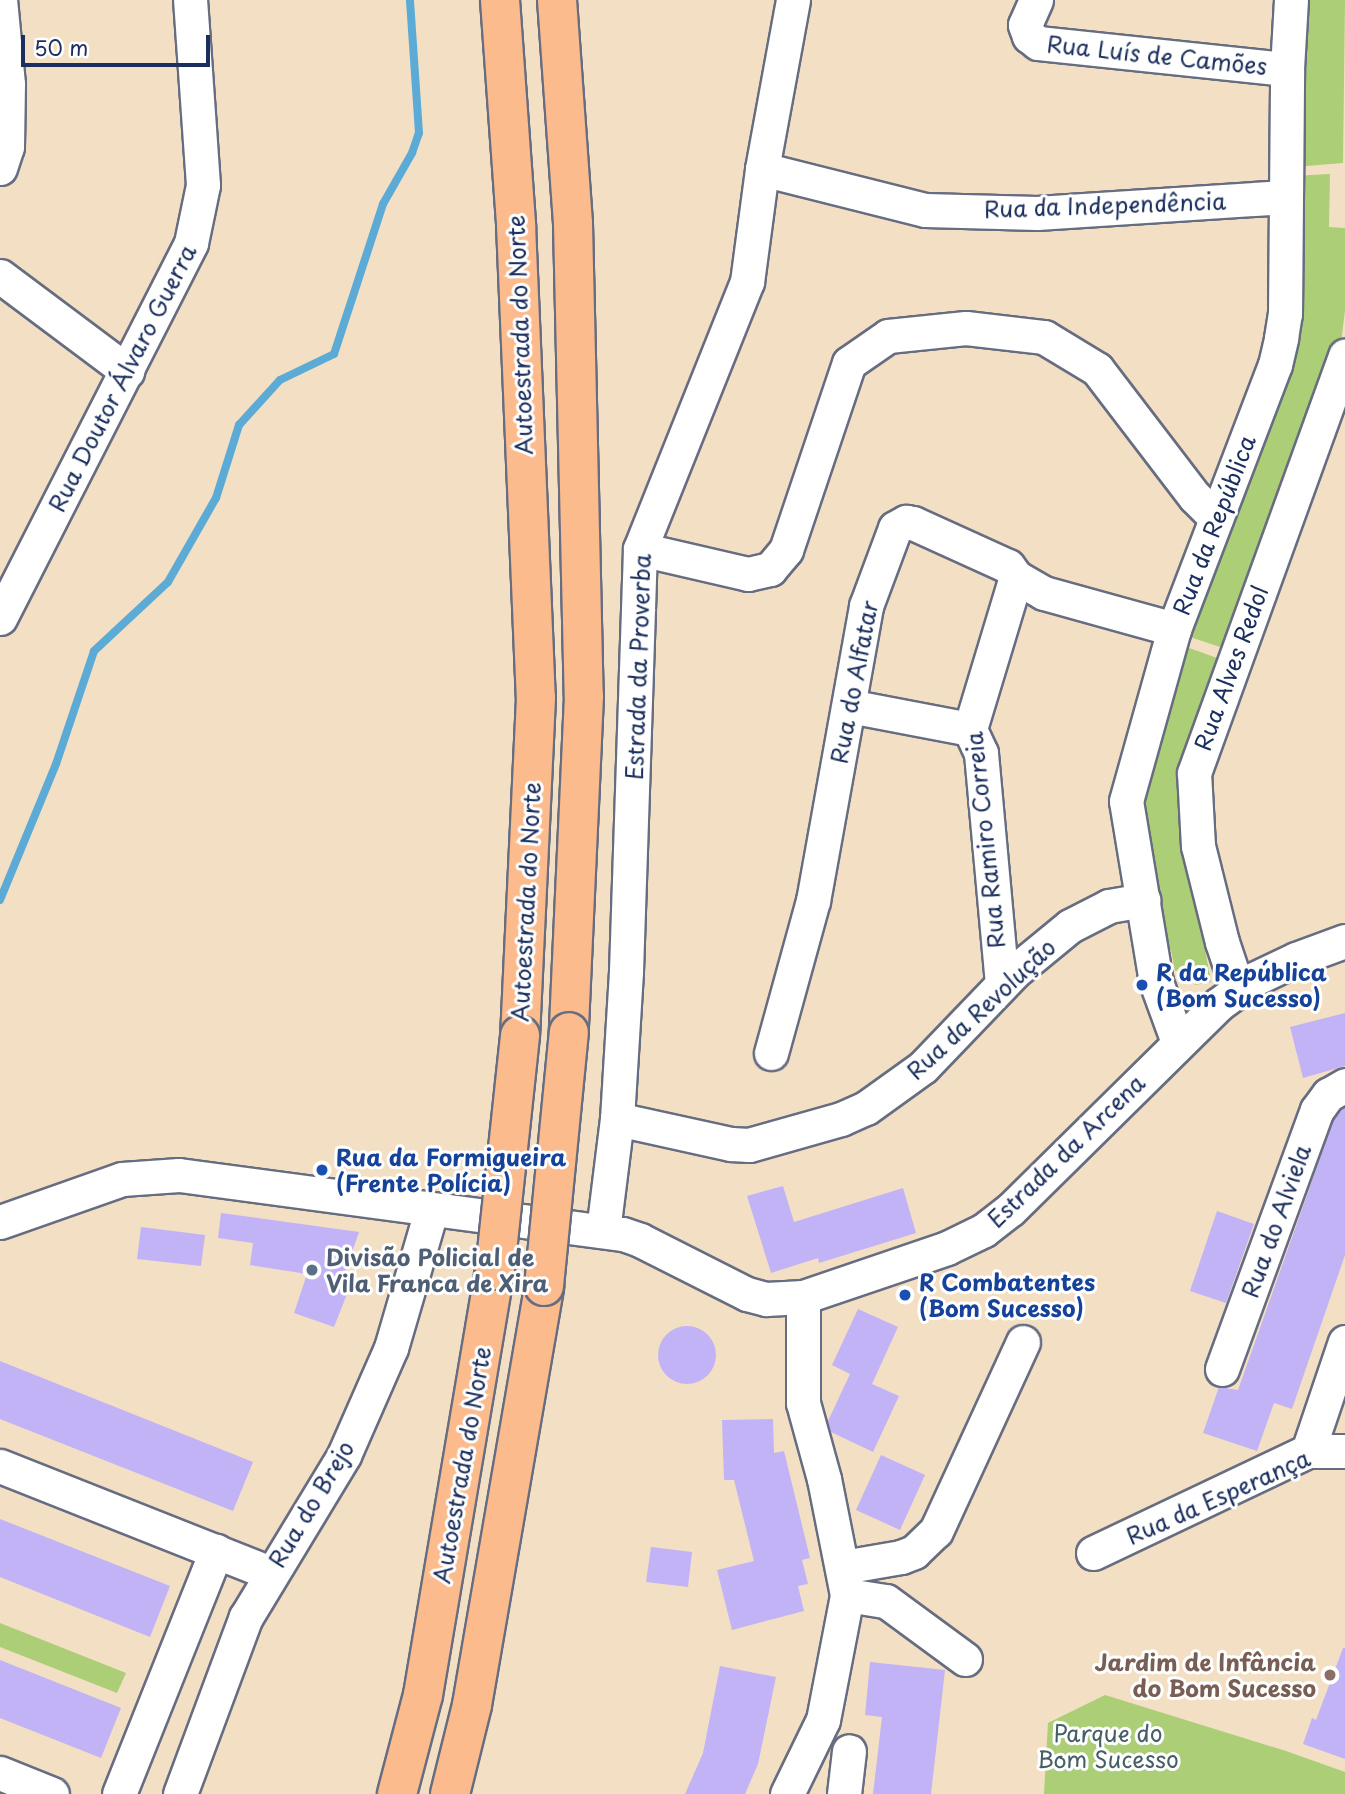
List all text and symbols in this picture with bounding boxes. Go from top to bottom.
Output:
scale bar [24,21,214,65]
street label: Rua Luís de Camões [1045,30,1269,80]
text: 50 m [34,31,88,63]
street label: Rua da Independência [982,187,1228,223]
street label: Autoestrada do Norte [502,214,538,456]
street label: Rua Doutor Álvaro Guerra [42,240,202,516]
street label: Rua da República [1166,430,1262,620]
street label: Estrada da Proverba [620,553,656,781]
street label: Rua Alves Redol [1188,581,1274,755]
street label: Rua do Alfatar [825,598,883,766]
street label: Rua Ramiro Correia [960,728,1010,952]
street label: Autoestrada do Norte [506,780,546,1024]
street label: Rua da Revolução [900,932,1062,1086]
place label: R da República (Bom Sucesso) [1156,958,1330,1012]
marker: R da República (Bom Sucesso) [1134,977,1150,993]
street label: Estrada da Arcena [982,1069,1150,1233]
street label: Rua do Alviela [1236,1141,1316,1301]
place label: Rua da Formigueira (Frente Polícia) [336,1143,568,1197]
marker: Rua da Formigueira (Frente Polícia) [314,1162,330,1178]
place label: Divisão Policial de Vila Franca de Xira [326,1243,552,1297]
marker: Divisão Policial de Vila Franca de Xira [304,1262,320,1278]
place label: R Combatentes (Bom Sucesso) [919,1268,1098,1322]
marker: R Combatentes (Bom Sucesso) [897,1287,913,1303]
street label: Autoestrada do Norte [427,1343,497,1587]
street label: Rua do Brejo [262,1436,360,1572]
street label: Rua da Esperança [1121,1443,1315,1551]
place label: Jardim de Infância do Bom Sucesso [1094,1648,1316,1702]
marker: Jardim de Infância do Bom Sucesso [1322,1667,1338,1683]
park label: Parque do Bom Sucesso [1038,1719,1178,1773]

